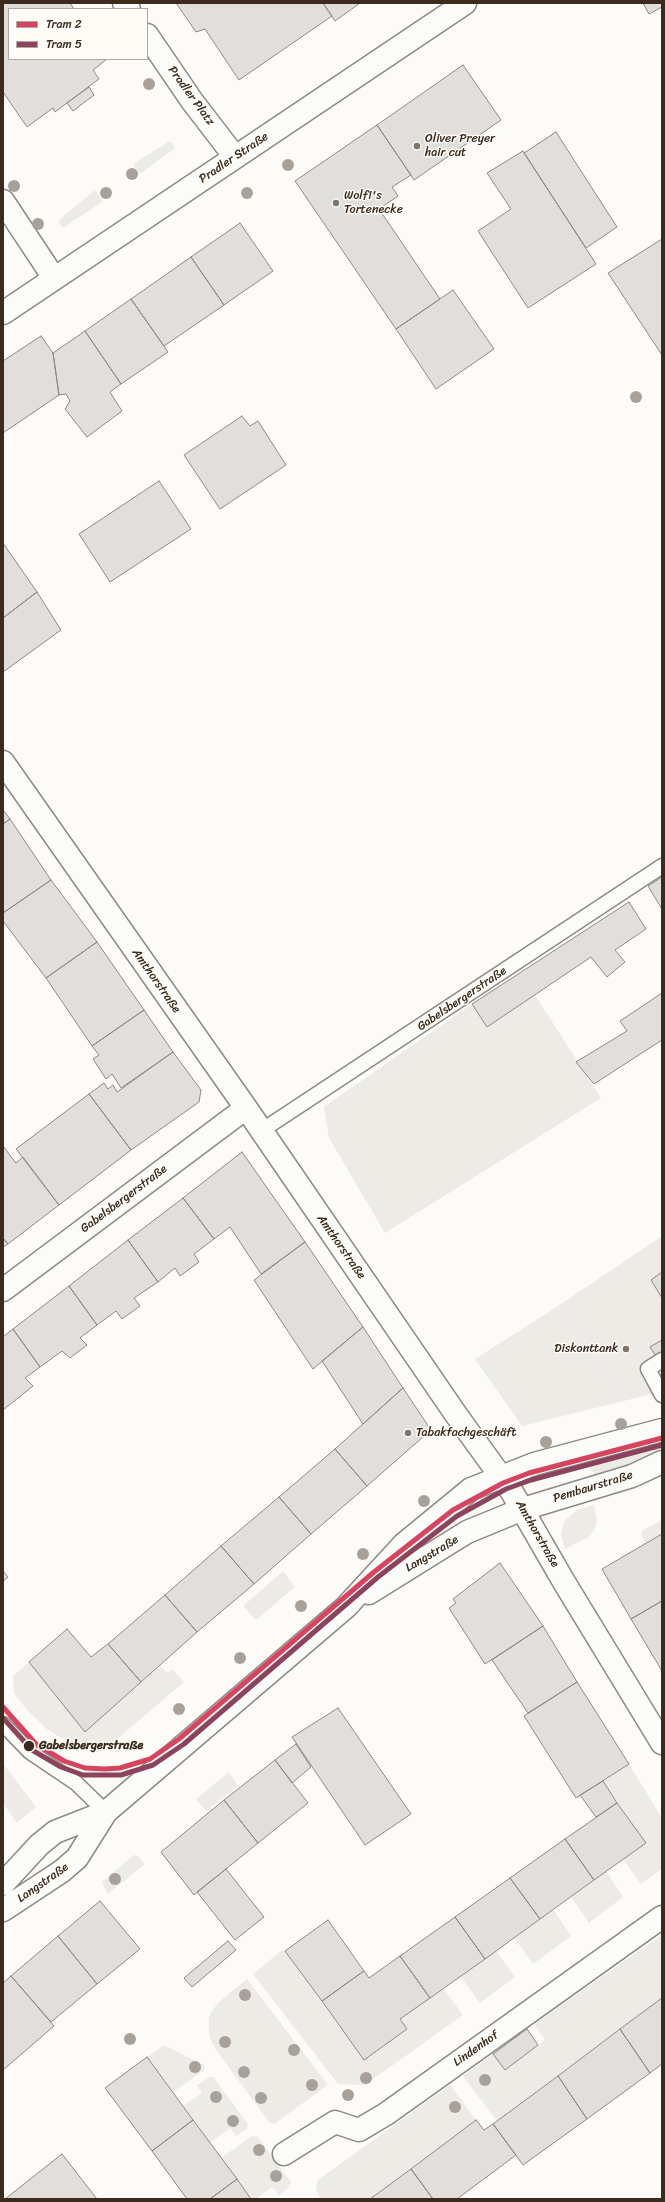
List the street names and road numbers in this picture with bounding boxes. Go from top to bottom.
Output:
street label: Pradler Platz [165,64,217,128]
street label: Pradler Straße [197,130,271,186]
street label: Amthorstraße [129,946,183,1016]
street label: Gabelsbergerstraße [415,964,509,1034]
street label: Gabelsbergerstraße [78,1162,170,1236]
street label: Amthorstraße [314,1212,368,1282]
street label: Pembaurstraße [551,1468,635,1506]
street label: Amthorstraße [512,1498,562,1570]
street label: Langstraße [403,1533,461,1575]
street label: Langstraße [15,1860,71,1906]
street label: Lindenhof [451,2028,501,2070]

